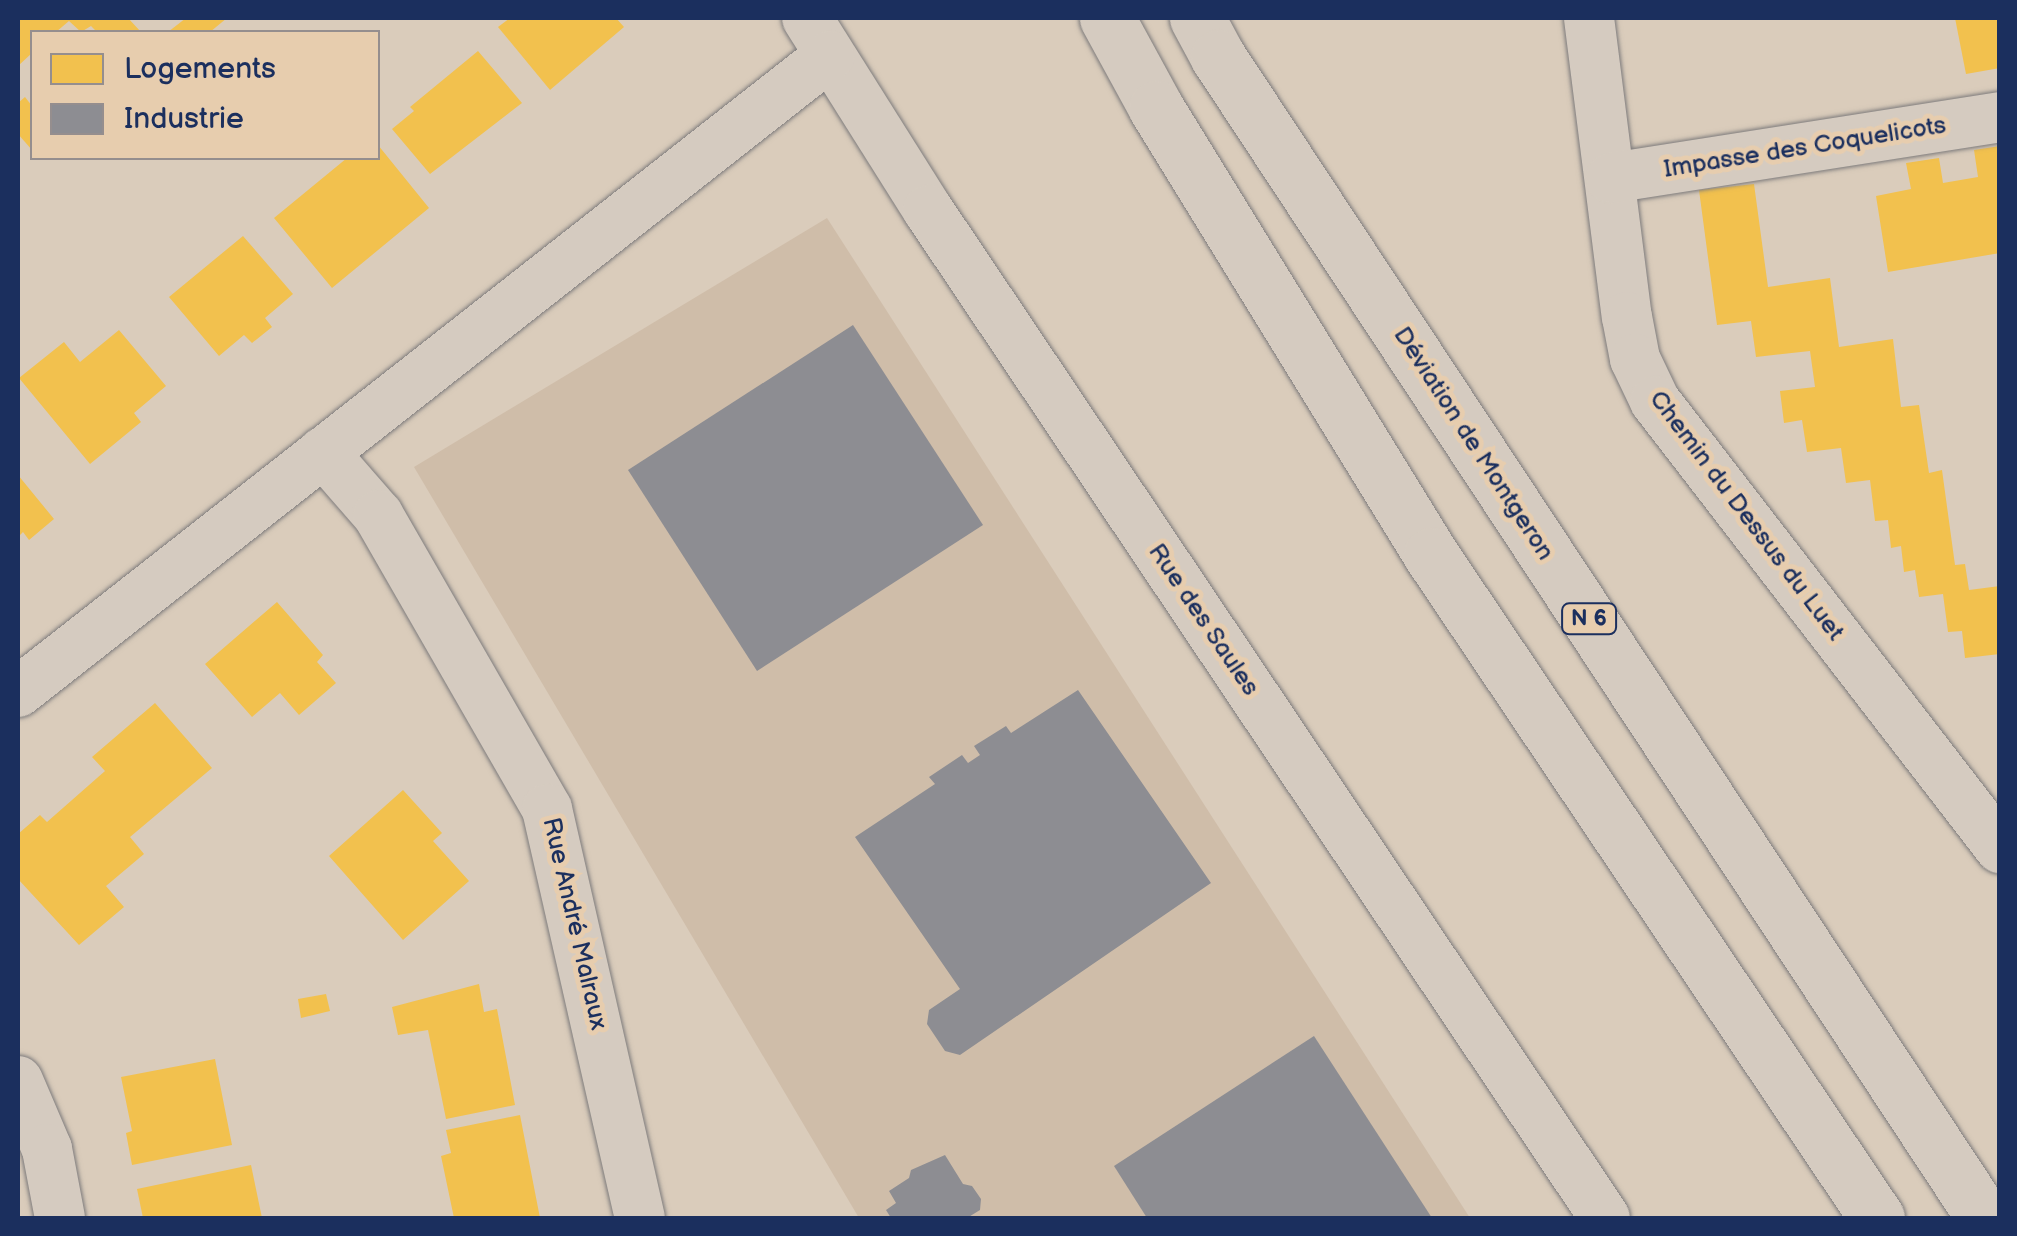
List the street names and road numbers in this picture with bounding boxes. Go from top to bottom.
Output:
street label: Impasse des Coquelicots [1662,111,1948,185]
street label: Déviation de Montgeron [1386,322,1560,566]
street label: Chemin du Dessus du Luet [1642,385,1850,647]
street label: Rue des Saules [1141,538,1265,702]
road number: N 6 [1559,602,1619,636]
street label: Rue André Malraux [535,815,613,1033]

